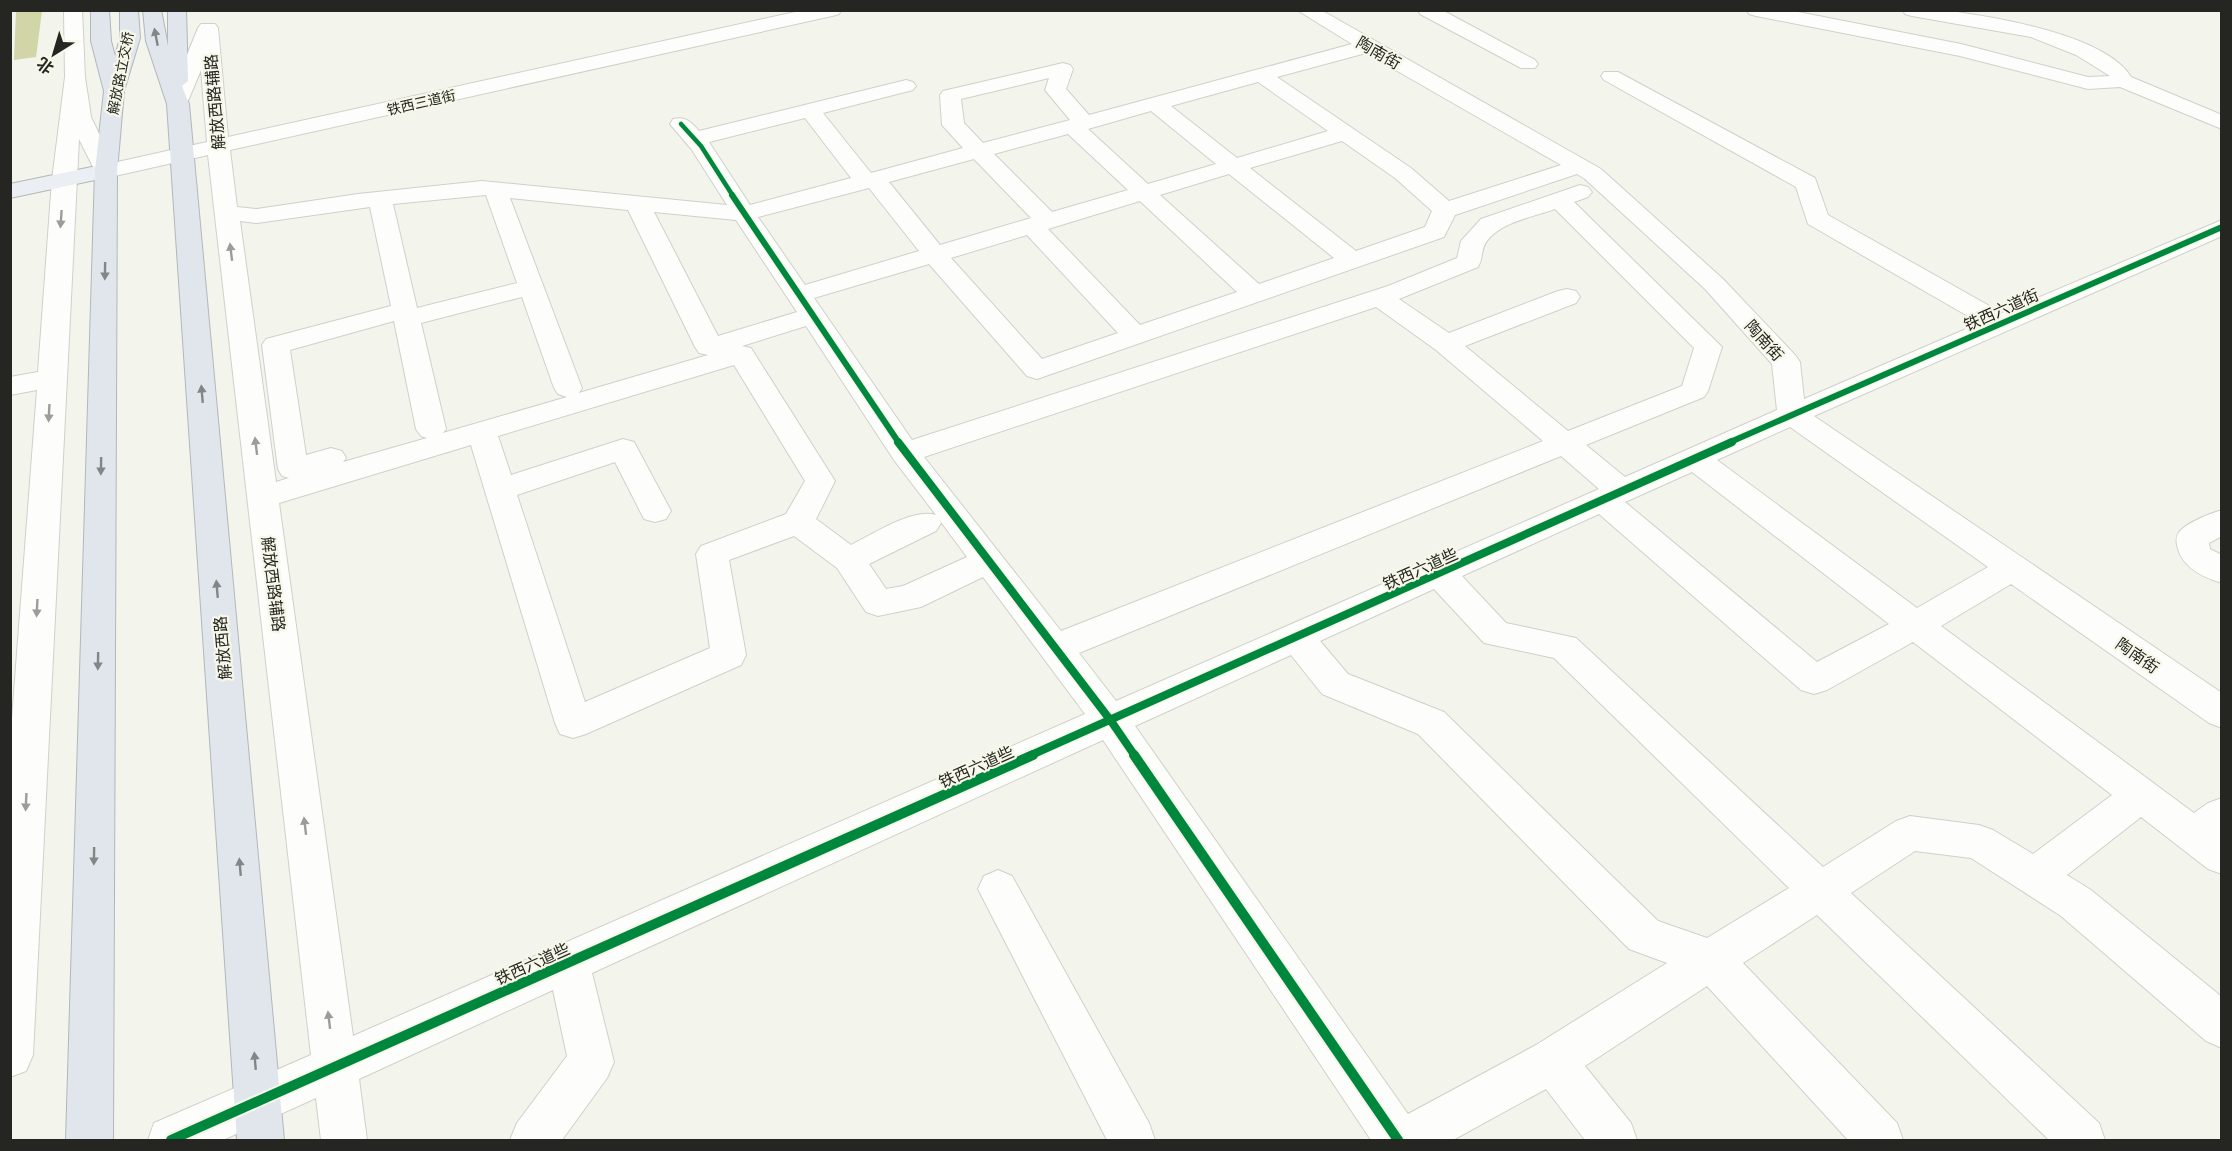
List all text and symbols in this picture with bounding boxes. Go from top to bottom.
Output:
north arrow [24,24,84,84]
one-way arrow [151,27,160,46]
street label: 解放路立交桥 [104,30,136,116]
street label: 陶南街 [1353,32,1405,72]
street label: 解放西路辅路 [200,53,228,151]
text: 北 [33,54,57,79]
street label: 铁西三道街 [385,86,457,118]
one-way arrow [57,209,66,228]
one-way arrow [226,243,236,262]
one-way arrow [100,262,109,281]
street label: 铁西六道街 [1961,284,2041,334]
street label: 陶南街 [1742,316,1788,364]
one-way arrow [197,385,206,404]
one-way arrow [45,404,54,423]
one-way arrow [251,436,261,455]
one-way arrow [96,457,106,476]
street label: 解放西路辅路 [259,535,289,633]
street label: 铁西六道些 [1380,543,1460,593]
one-way arrow [212,579,222,598]
one-way arrow [33,598,42,617]
street label: 解放西路 [210,615,234,681]
street label: 陶南街 [2113,633,2163,677]
one-way arrow [93,652,103,671]
street label: 铁西六道些 [936,741,1016,791]
one-way arrow [21,793,30,812]
one-way arrow [300,817,309,836]
one-way arrow [90,847,99,866]
one-way arrow [235,857,244,876]
street label: 铁西六道些 [492,938,572,988]
one-way arrow [325,1010,334,1029]
one-way arrow [250,1052,260,1071]

